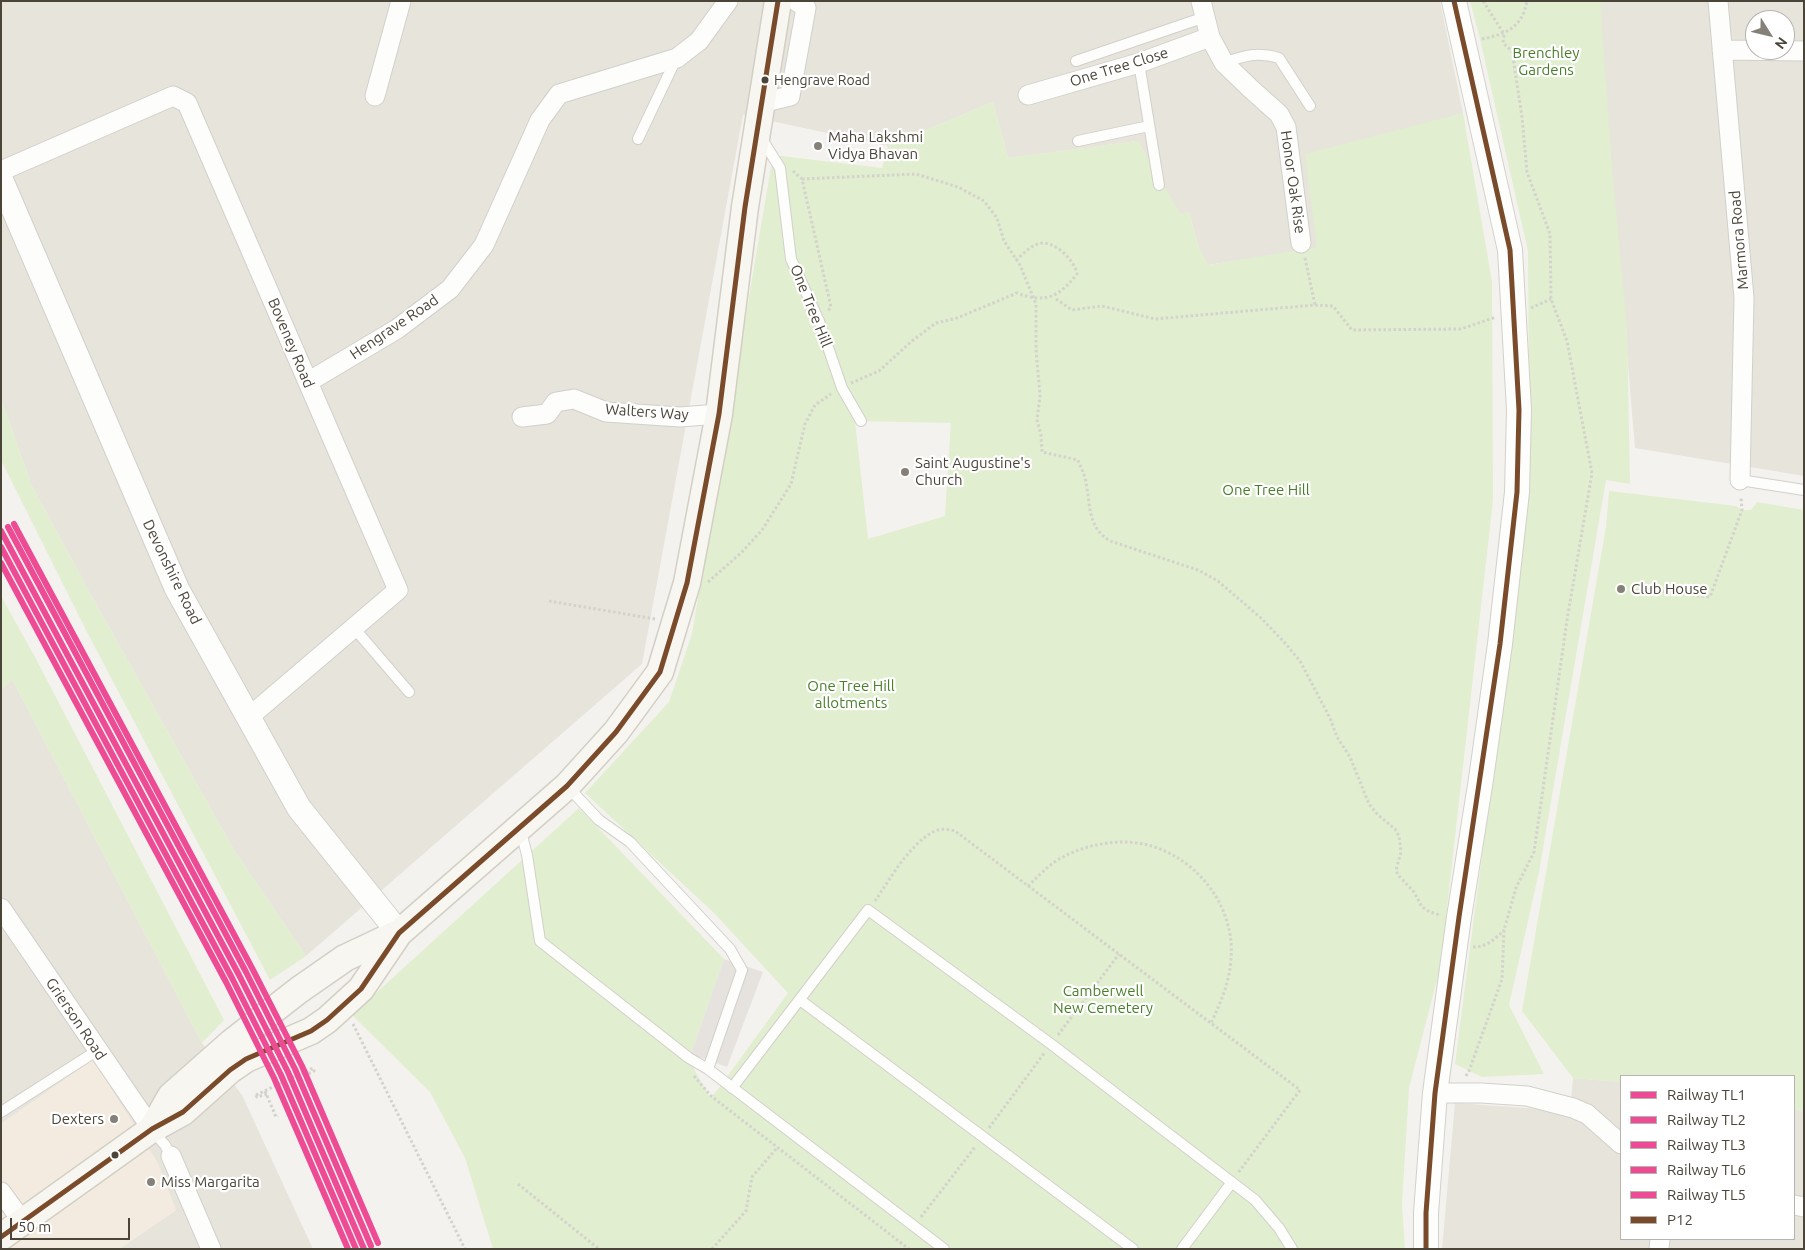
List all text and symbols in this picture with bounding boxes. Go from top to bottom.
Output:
north arrow [1745,10,1795,60]
text: N [1772,34,1791,52]
street label: One Tree Close [1068,43,1170,91]
park label: Brenchley Gardens [1512,44,1580,79]
place label: Hengrave Road [774,72,870,88]
marker: Hengrave Road [760,75,770,85]
place label: Maha Lakshmi Vidya Bhavan [828,128,923,163]
street label: Honor Oak Rise [1277,129,1309,235]
marker: Maha Lakshmi Vidya Bhavan [812,140,824,152]
street label: Marmora Road [1726,190,1752,290]
street label: One Tree Hill [786,262,836,350]
street label: Hengrave Road [346,291,442,363]
street label: Boveney Road [264,295,318,391]
street label: Walters Way [605,400,689,424]
place label: Saint Augustine's Church [915,454,1030,489]
marker: Saint Augustine's Church [899,466,911,478]
park label: One Tree Hill [1222,481,1310,499]
street label: Devonshire Road [139,517,205,627]
place label: Club House [1631,580,1707,598]
marker: Club House [1615,583,1627,595]
park label: One Tree Hill allotments [807,677,895,712]
street label: Grierson Road [42,975,110,1063]
park label: Camberwell New Cemetery [1053,982,1153,1017]
legend [1620,1075,1795,1240]
text: Railway TL1 [1667,1086,1746,1103]
place label: Dexters [51,1110,104,1128]
text: Railway TL2 [1667,1111,1746,1128]
marker: Dexters [108,1113,120,1125]
text: Railway TL3 [1667,1136,1746,1153]
unlabelled marker [110,1150,120,1160]
text: Railway TL6 [1667,1161,1746,1178]
place label: Miss Margarita [161,1173,260,1191]
marker: Miss Margarita [145,1176,157,1188]
text: Railway TL5 [1667,1186,1746,1203]
scale bar [12,1208,132,1240]
text: P12 [1667,1211,1693,1228]
text: 50 m [18,1218,51,1235]

